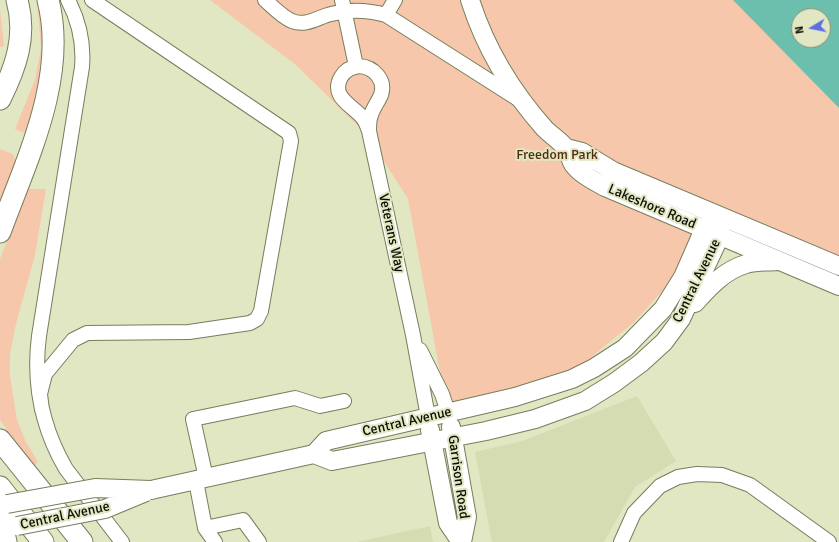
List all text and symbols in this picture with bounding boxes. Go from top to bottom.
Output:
north arrow [791,8,831,48]
text: N [793,25,807,35]
park label: Freedom Park [516,147,598,163]
street label: Lakeshore Road [605,181,699,233]
street label: Veterans Way [374,192,408,274]
street label: Central Avenue [669,236,725,326]
street label: Central Avenue [361,404,453,440]
street label: Garrison Road [444,434,472,520]
street label: Central Avenue [19,498,111,534]

